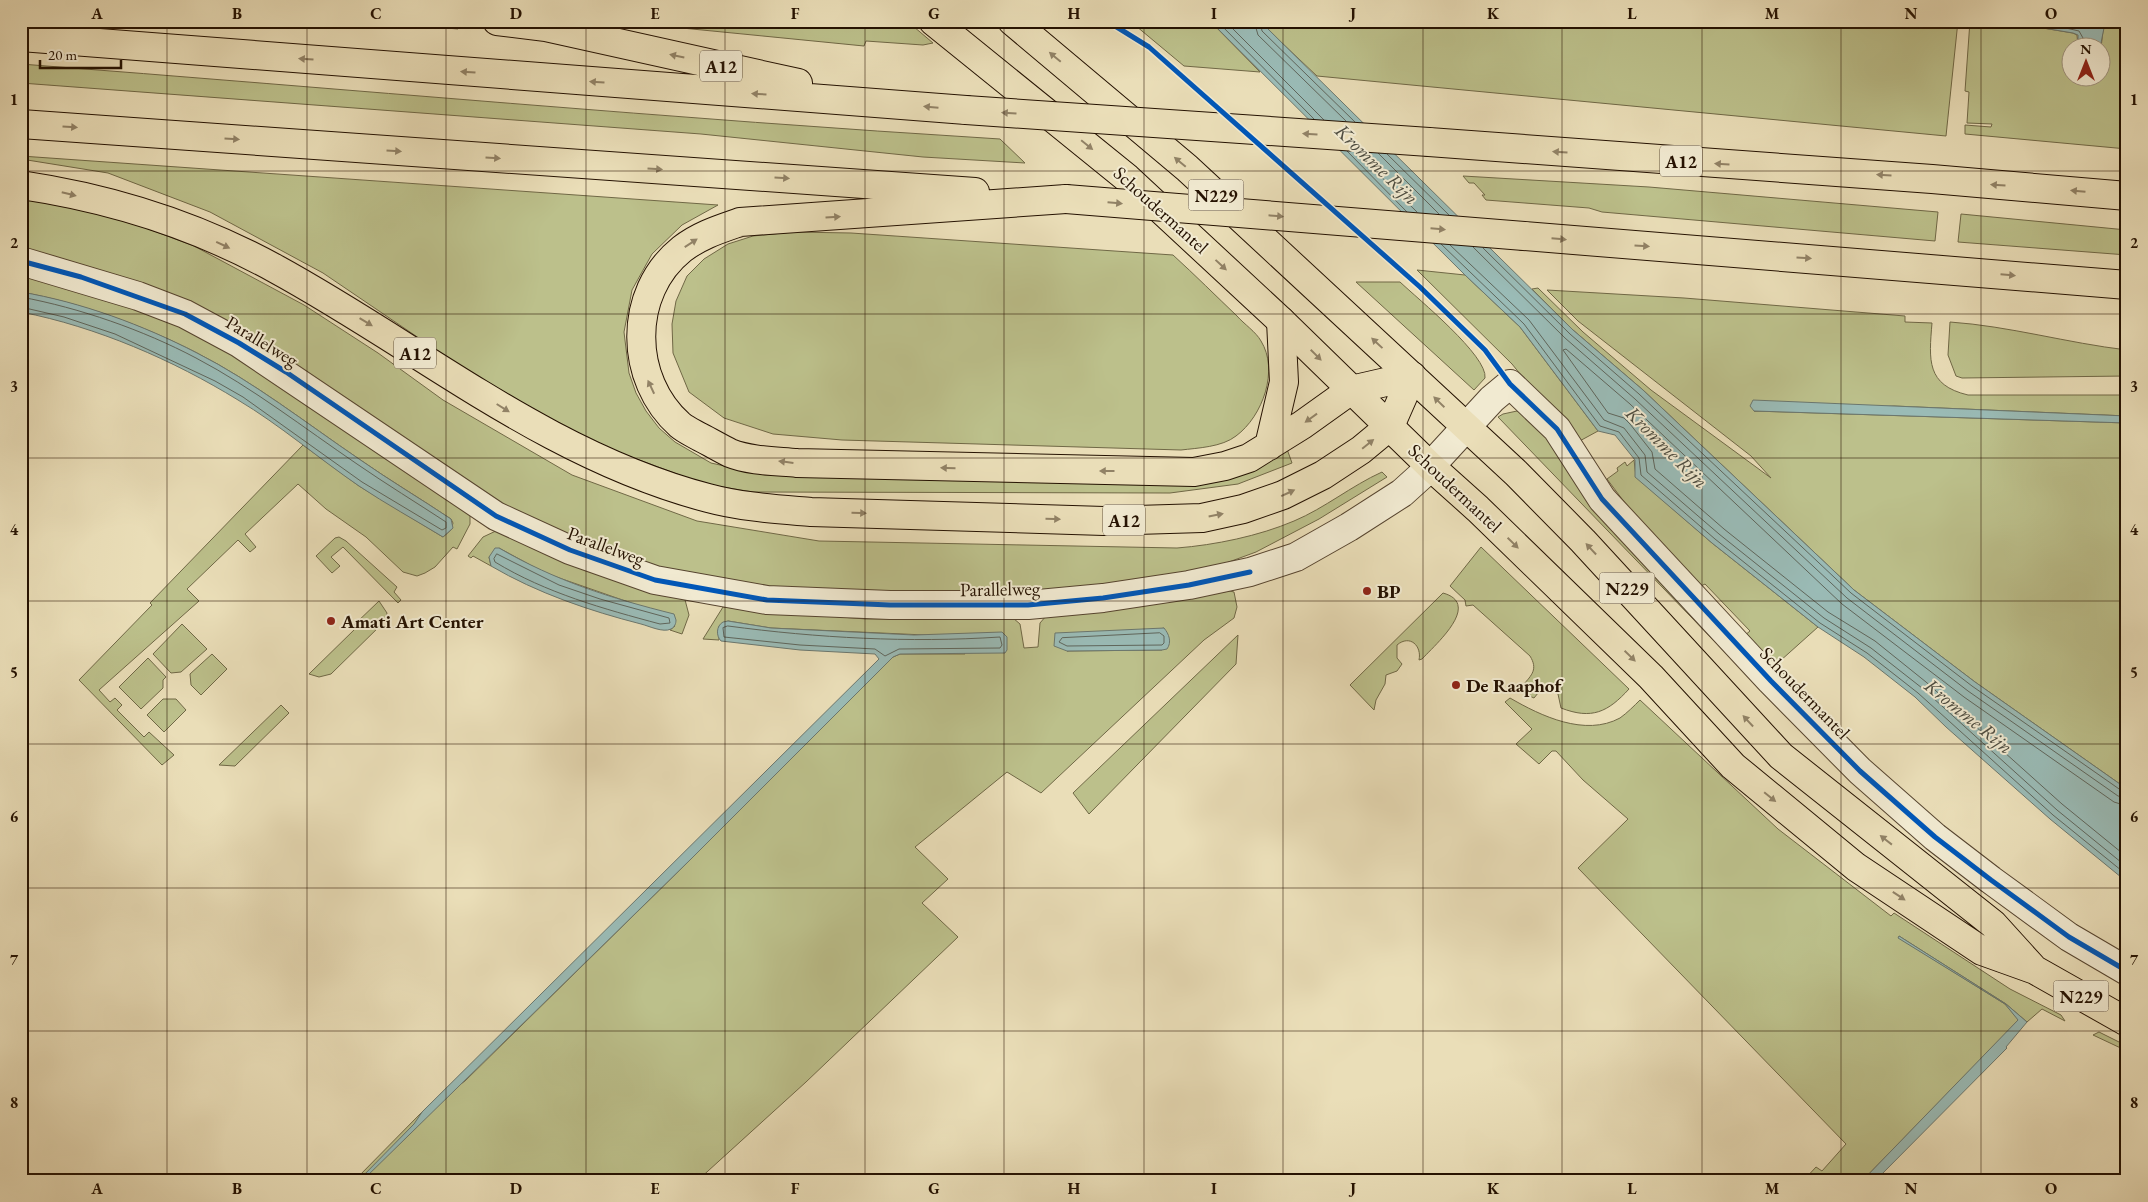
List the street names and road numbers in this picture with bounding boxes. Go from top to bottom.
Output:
road number: A12 [700,50,742,82]
road number: A12 [1660,146,1702,177]
street label: Schoudermantel [1108,161,1214,260]
road number: N229 [1188,180,1244,210]
street label: Parallelweg [221,310,304,373]
road number: A12 [394,338,436,368]
street label: Schoudermantel [1403,438,1508,538]
road number: A12 [1103,504,1145,536]
street label: Parallelweg [564,521,649,572]
road number: N229 [1600,572,1654,604]
street label: Parallelweg [960,576,1041,602]
street label: Schoudermantel [1755,641,1856,745]
road number: N229 [2054,980,2108,1011]

